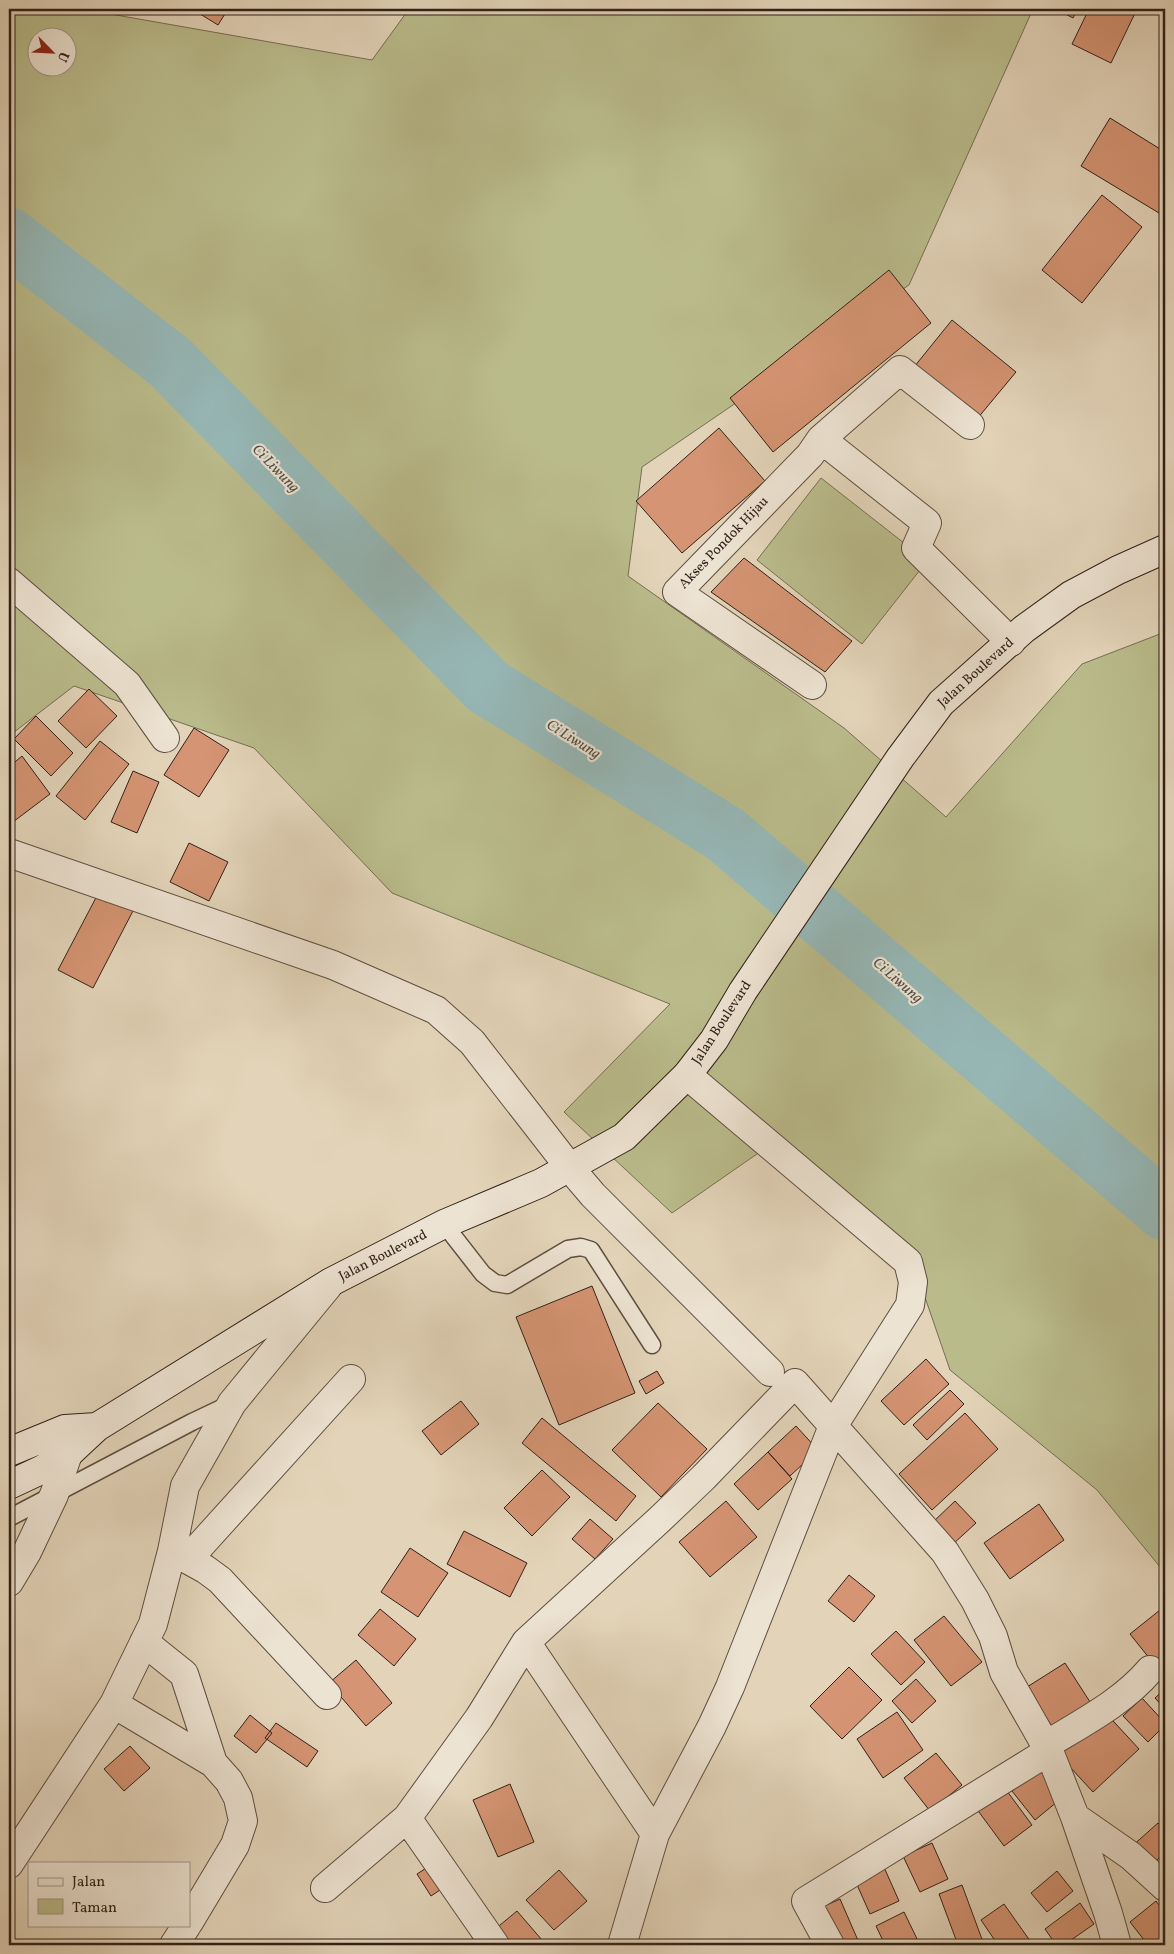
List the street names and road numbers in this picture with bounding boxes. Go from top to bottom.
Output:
street label: Akses Pondok Hijau [675,493,773,593]
street label: Jalan Boulevard [934,633,1018,712]
street label: Jalan Boulevard [688,977,756,1069]
street label: Jalan Boulevard [336,1226,431,1286]

